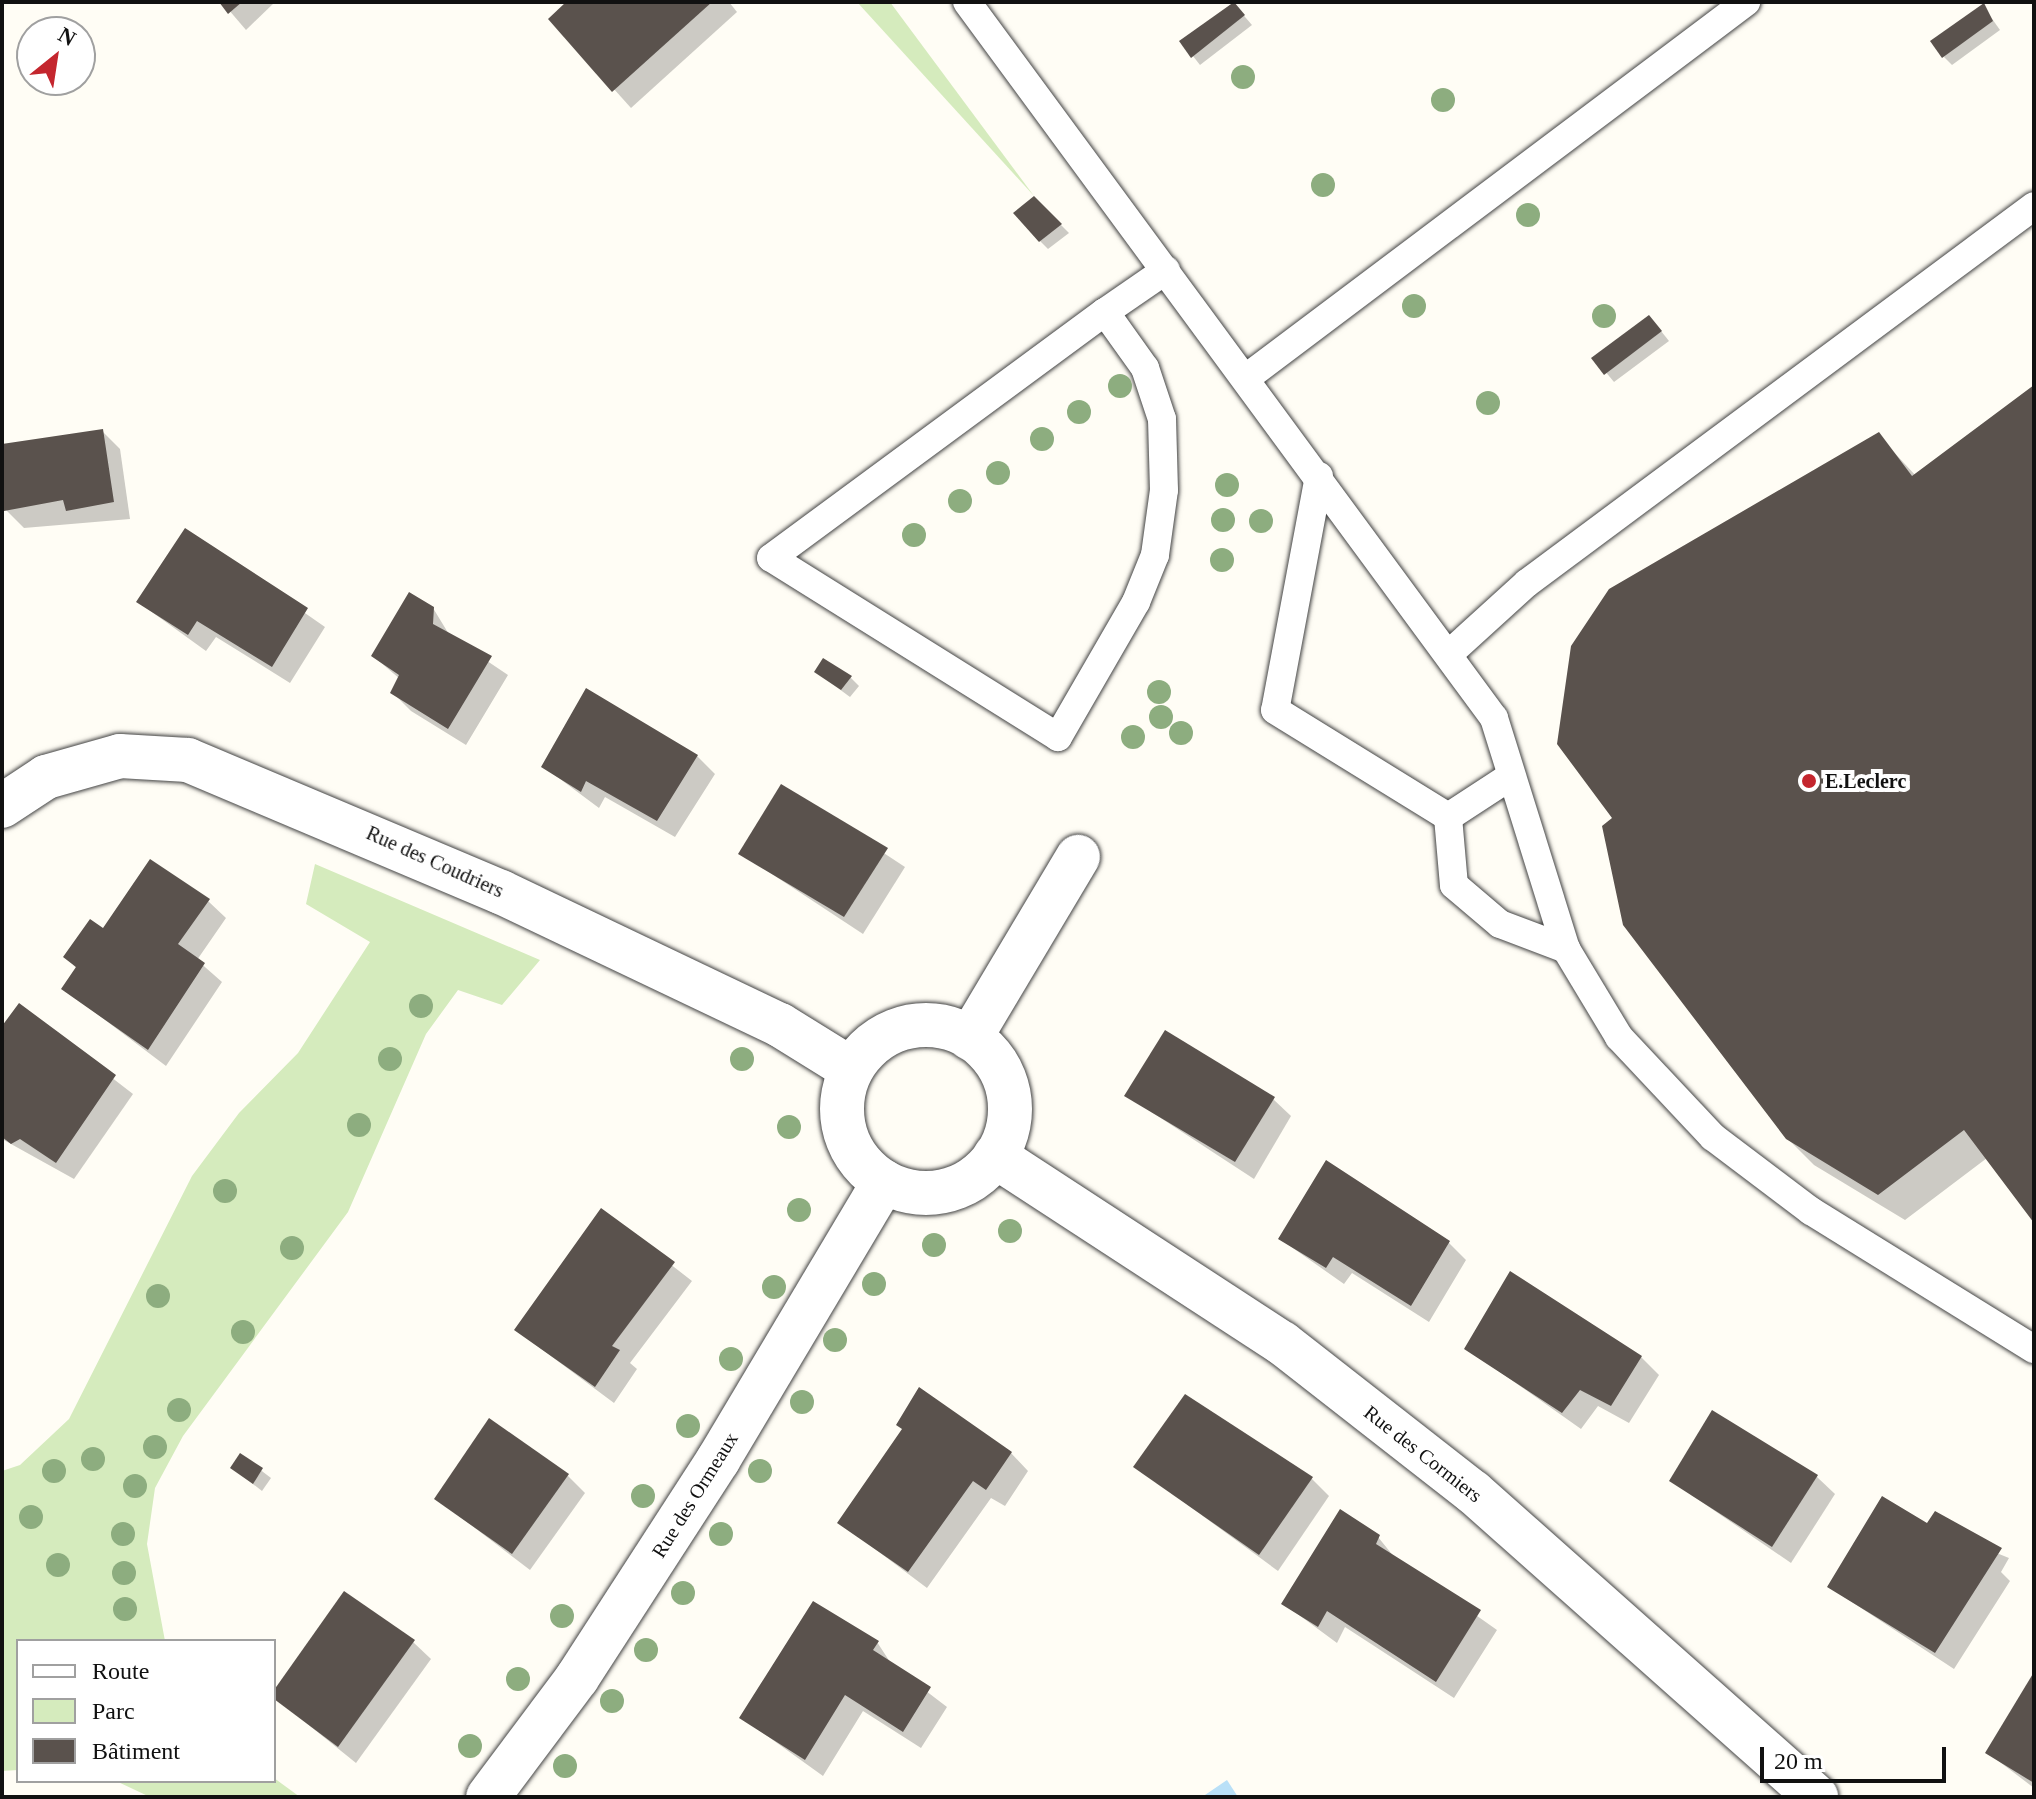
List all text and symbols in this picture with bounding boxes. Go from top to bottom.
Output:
north arrow [16,16,96,96]
text: N [54,22,80,51]
place label: E.Leclerc [1825,769,1906,793]
marker: E.Leclerc [1800,772,1818,790]
street label: Rue des Coudriers [363,821,507,903]
street label: Rue des Cormiers [1359,1400,1487,1508]
street label: Rue des Ormeaux [647,1428,743,1562]
legend [16,1639,276,1783]
text: Route [92,1658,149,1684]
text: Parc [92,1698,135,1724]
scale bar [1764,1731,1950,1781]
text: Bâtiment [92,1738,180,1764]
text: 20 m [1774,1748,1823,1774]

